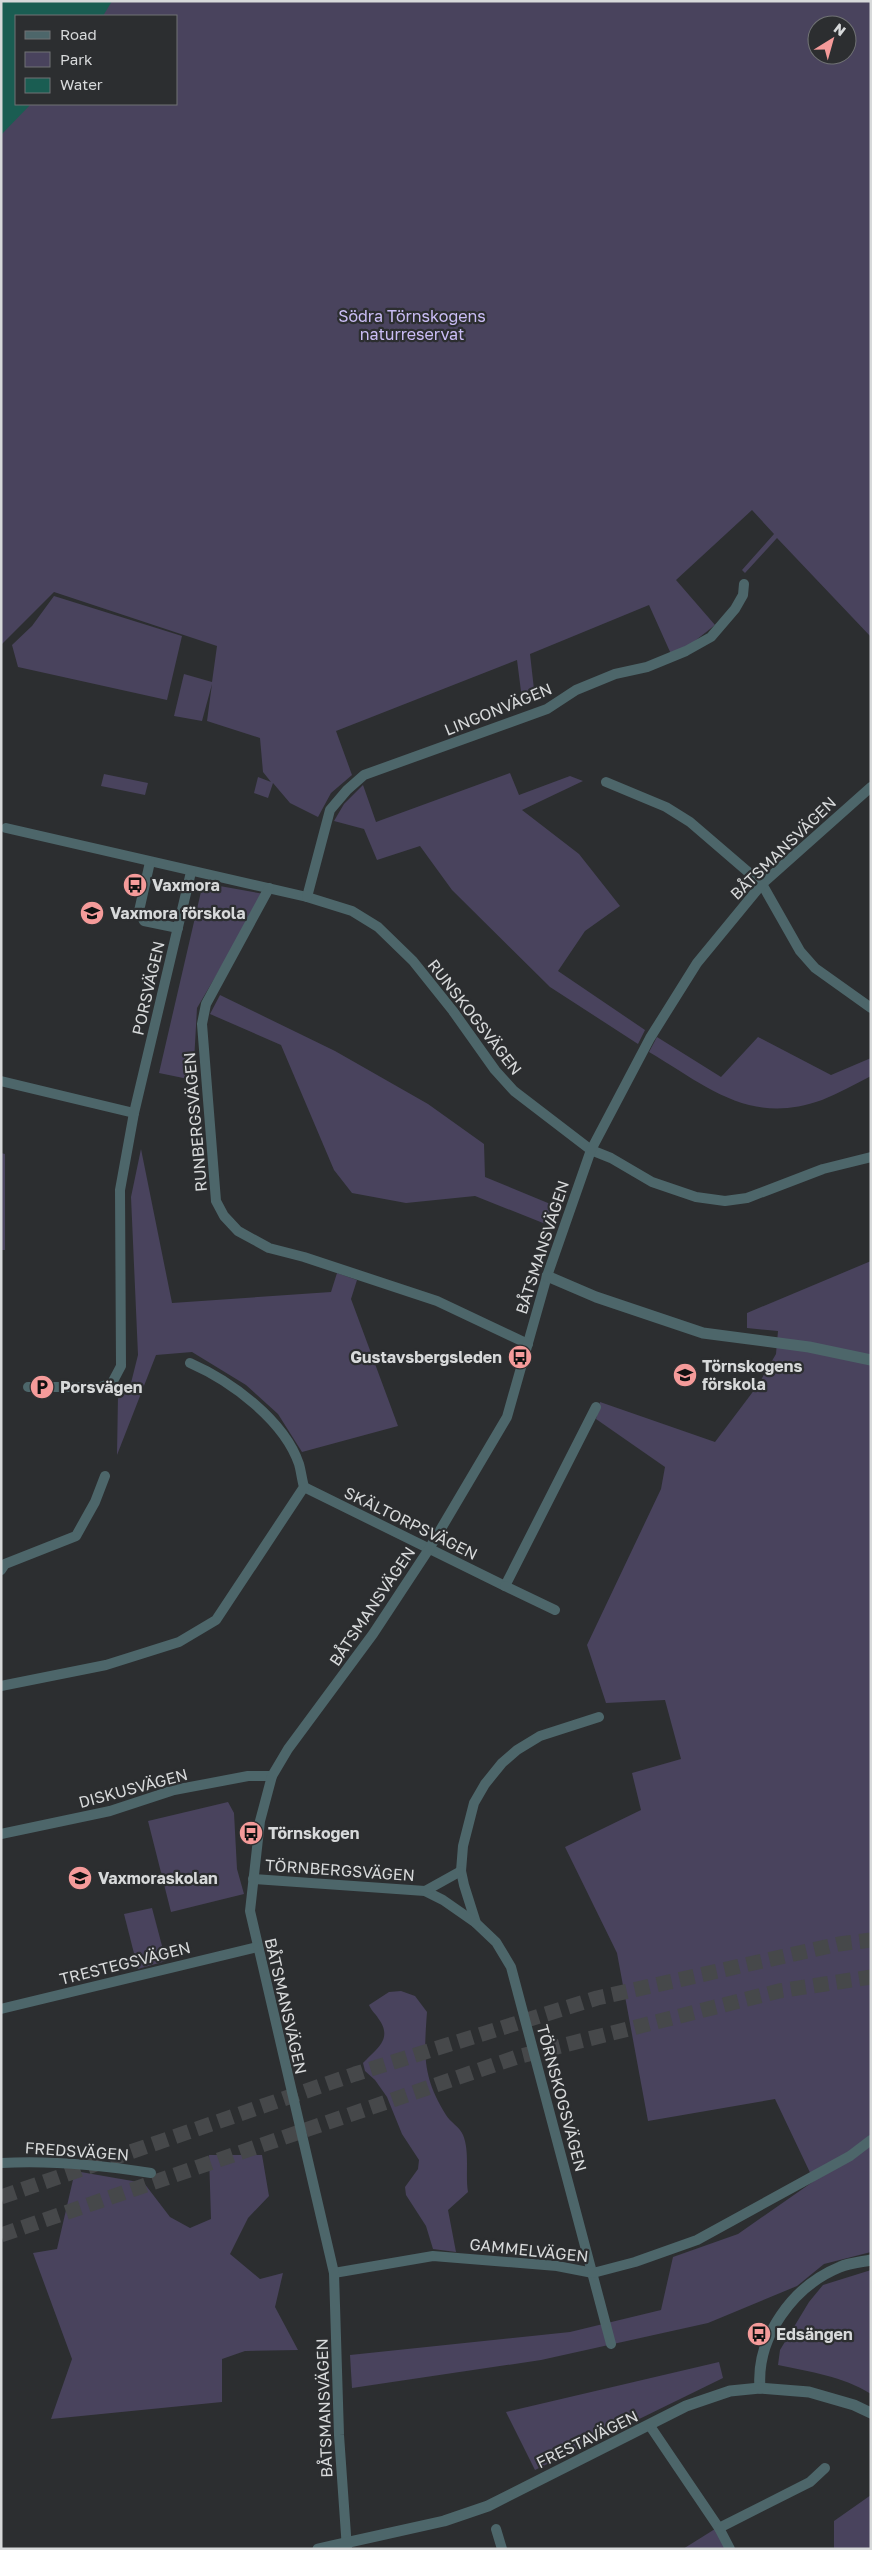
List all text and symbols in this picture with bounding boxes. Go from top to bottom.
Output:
legend [15,15,178,105]
north arrow [807,15,857,65]
text: N [831,19,849,39]
text: Road [60,25,97,43]
text: Park [60,50,93,68]
text: Water [60,75,103,93]
park label: Södra Törnskogens naturreservat [338,306,486,344]
street label: LINGONVÄGEN [441,678,555,740]
street label: BÅTSMANSVÄGEN [726,792,840,904]
bus stop icon: Vaxmora [122,872,148,898]
place label: Vaxmora [152,875,220,895]
school or university icon: Vaxmora förskola [79,900,105,926]
place label: Vaxmora förskola [110,903,246,923]
street label: PORSVÄGEN [127,939,169,1037]
street label: RUNSKOGSVÄGEN [424,955,526,1079]
street label: RUNBERGSVÄGEN [179,1051,211,1193]
street label: BÅTSMANSVÄGEN [511,1178,573,1316]
bus stop icon: Gustavsbergsleden [507,1344,533,1370]
place label: Gustavsbergsleden [350,1347,502,1367]
place label: Törnskogens förskola [702,1356,802,1394]
school or university icon: Törnskogens förskola [672,1362,698,1388]
parking icon: Porsvägen [29,1374,55,1400]
place label: Porsvägen [60,1377,143,1397]
street label: SKÄLTORPSVÄGEN [341,1482,481,1564]
street label: BÅTSMANSVÄGEN [325,1543,419,1669]
street label: DISKUSVÄGEN [76,1764,190,1812]
bus stop icon: Törnskogen [238,1820,264,1846]
place label: Törnskogen [268,1823,359,1843]
street label: TÖRNBERGSVÄGEN [264,1855,416,1885]
school or university icon: Vaxmoraskolan [67,1865,93,1891]
place label: Vaxmoraskolan [98,1868,218,1888]
street label: BÅTSMANSVÄGEN [261,1936,311,2076]
street label: TRESTEGSVÄGEN [57,1937,193,1989]
street label: TÖRNSKOGSVÄGEN [533,2022,591,2174]
street label: FREDSVÄGEN [24,2137,130,2165]
street label: GAMMELVÄGEN [469,2234,589,2266]
bus stop icon: Edsängen [746,2321,772,2347]
place label: Edsängen [776,2324,853,2344]
street label: BÅTSMANSVÄGEN [312,2338,336,2478]
street label: FRESTAVÄGEN [533,2406,641,2472]

